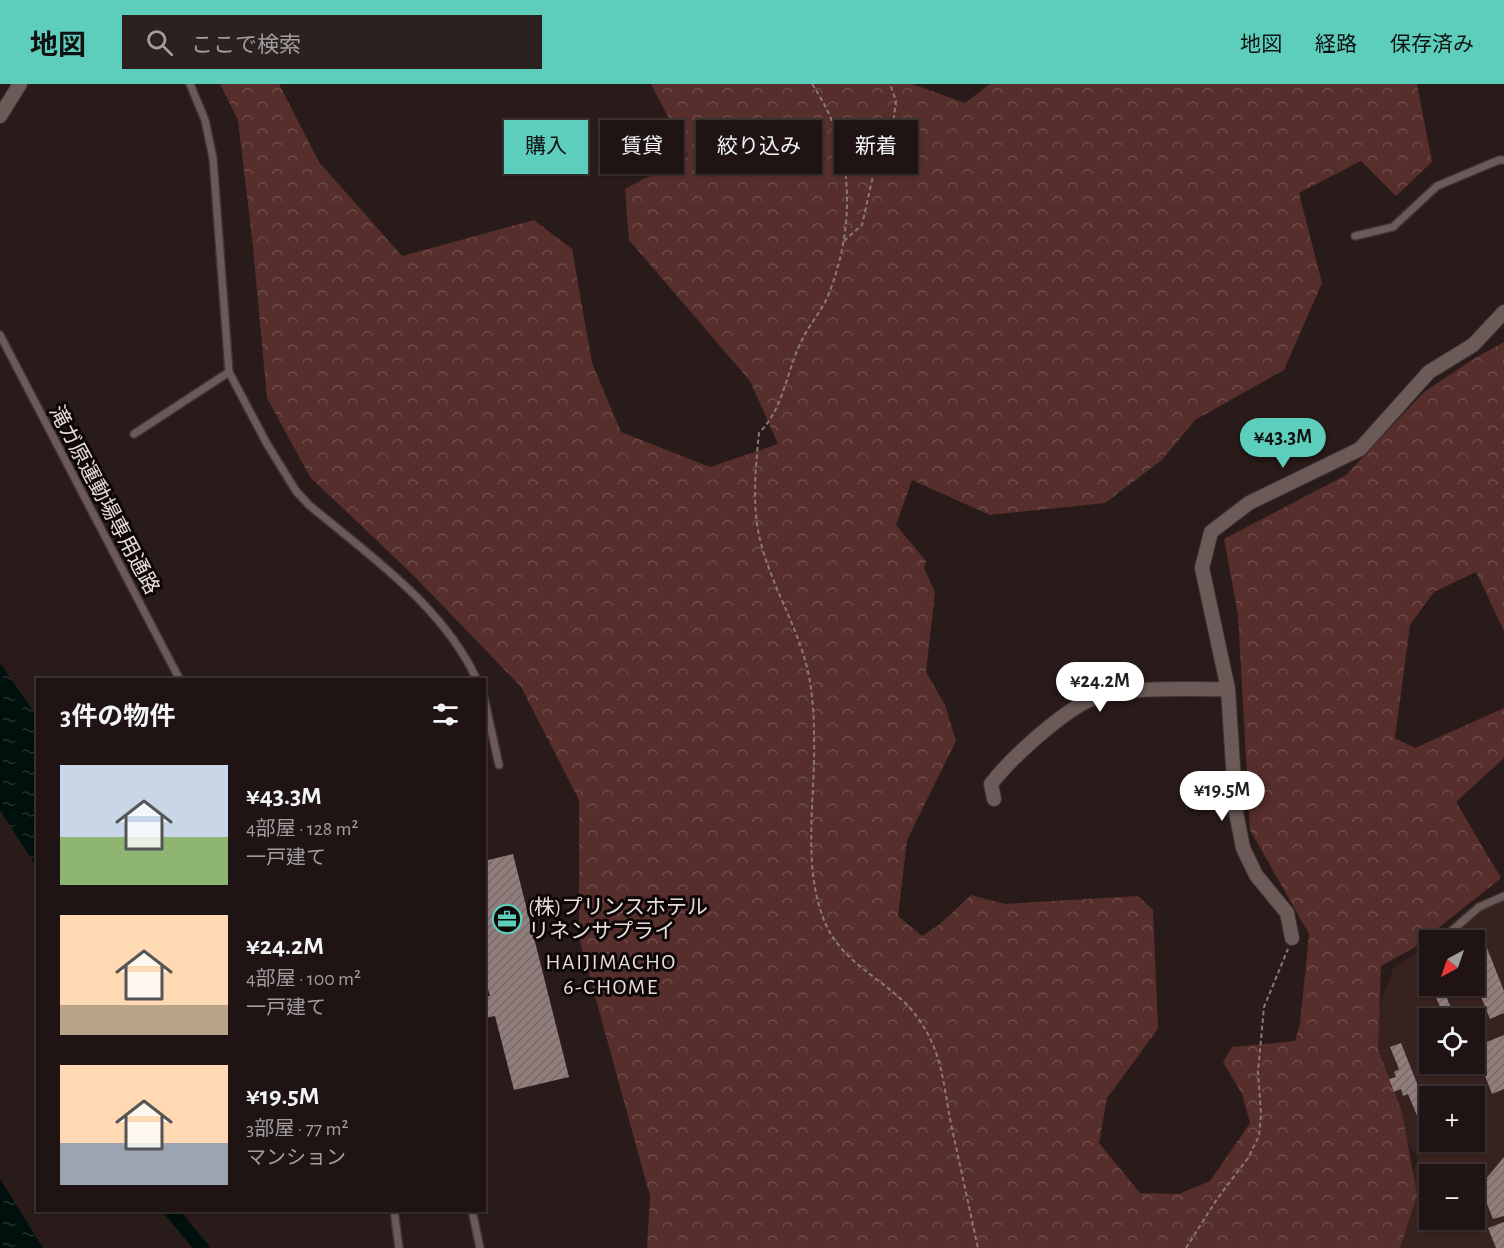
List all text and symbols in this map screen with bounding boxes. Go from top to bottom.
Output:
search box [122,15,542,69]
icon: search [143,26,176,59]
text: 地図 [30,32,86,60]
text: ここで検索 [191,34,301,56]
text: 地図 [1240,34,1282,55]
text: 経路 [1315,34,1357,55]
text: 保存済み [1390,34,1474,55]
chip: 購入 [504,120,588,174]
chip: 賃貸 [600,120,684,174]
chip: 絞り込み [696,120,822,174]
chip: 新着 [834,120,918,174]
street label: 滝ガ原運動場専用通路 [45,402,163,598]
pin: ¥43.3M [1234,418,1332,469]
text: ¥43.3M [1254,427,1312,447]
pin: ¥24.2M [1051,662,1149,713]
text: ¥24.2M [1070,671,1130,691]
icon: filters [429,698,462,731]
text: 3件の物件 [60,704,175,730]
pin: ¥19.5M [1173,771,1271,822]
text: ¥19.5M [1194,780,1250,800]
text: ¥43.3M [246,783,322,809]
icon: home [108,789,180,861]
text: 4部屋 · 128 m² [246,819,359,839]
text: 一戸建て [246,848,326,868]
place label: (株)プリンスホテル リネンサプライ [528,896,708,942]
office icon: (株)プリンスホテル リネンサプライ [491,903,523,935]
north arrow [1419,930,1485,996]
map controls [1419,930,1485,1230]
text: ¥24.2M [246,933,324,959]
icon: home [108,939,180,1011]
district label: HAIJIMACHO 6-CHOME [545,951,677,998]
text: 4部屋 · 100 m² [246,969,361,989]
text: 一戸建て [246,998,326,1018]
button: locate [1419,1008,1485,1074]
text: ¥19.5M [246,1083,320,1109]
button: + [1419,1086,1485,1152]
icon: home [108,1089,180,1161]
text: 3部屋 · 77 m² [246,1119,348,1139]
text: マンション [246,1148,346,1168]
button: − [1419,1164,1485,1230]

